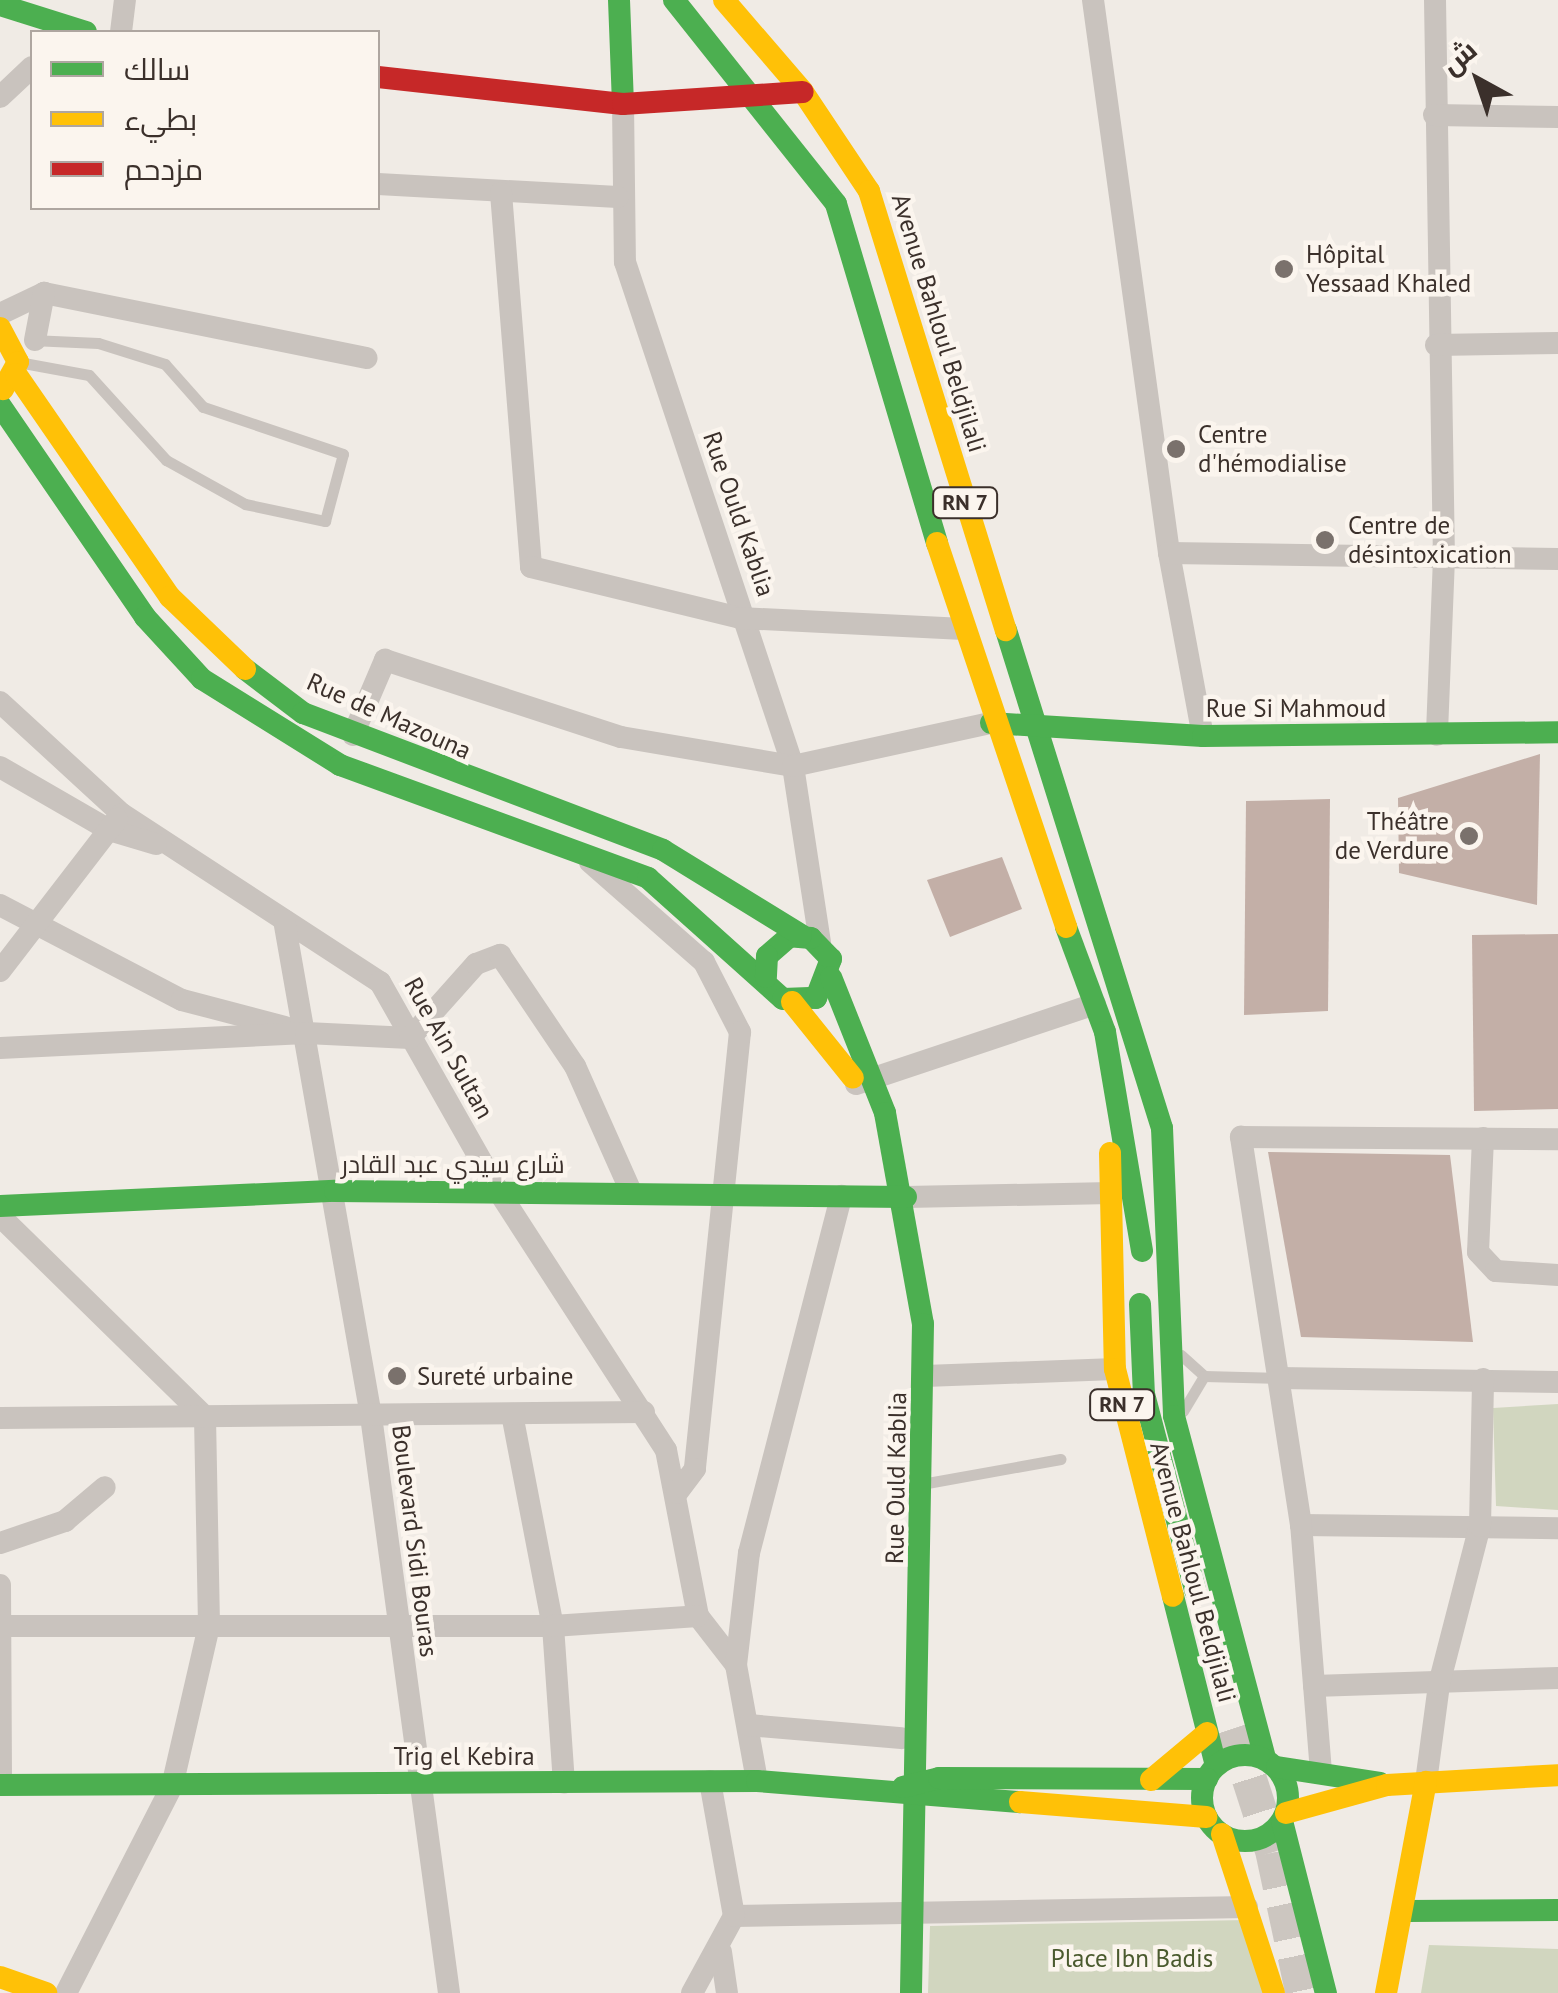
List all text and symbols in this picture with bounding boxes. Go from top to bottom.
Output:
legend [30,30,380,210]
north arrow [1428,30,1528,130]
text: ش [1433,31,1484,82]
text: سالك [124,49,190,88]
text: بطيء [124,99,197,138]
text: مزدحم [124,149,203,188]
street label: Avenue Bahloul Beldjilali [885,190,993,456]
place label: Hôpital Yessaad Khaled [1306,240,1471,299]
marker: Hôpital Yessaad Khaled [1271,256,1297,282]
place label: Centre d'hémodialise [1198,420,1347,479]
street label: Rue Ould Kablia [697,428,781,600]
marker: Centre d'hémodialise [1163,436,1189,462]
road number: RN 7 [930,486,1000,520]
place label: Centre de désintoxication [1348,511,1512,570]
marker: Centre de désintoxication [1312,527,1338,553]
street label: Rue de Mazouna [302,666,476,766]
street label: Rue Si Mahmoud [1206,693,1386,723]
place label: Théâtre de Verdure [1334,807,1449,866]
marker: Théâtre de Verdure [1458,825,1480,847]
street label: Rue Ain Sultan [398,972,500,1124]
street label: شارع سيدي عبد القادر [341,1149,565,1179]
place label: Sureté urbaine [417,1361,573,1391]
marker: Sureté urbaine [386,1365,408,1387]
road number: RN 7 [1087,1388,1157,1422]
street label: Rue Ould Kablia [879,1392,913,1564]
street label: Boulevard Sidi Bouras [386,1423,444,1659]
street label: Avenue Bahloul Beldjilali [1144,1438,1242,1706]
street label: Trig el Kebira [393,1741,535,1771]
park label: Place Ibn Badis [1051,1943,1213,1973]

